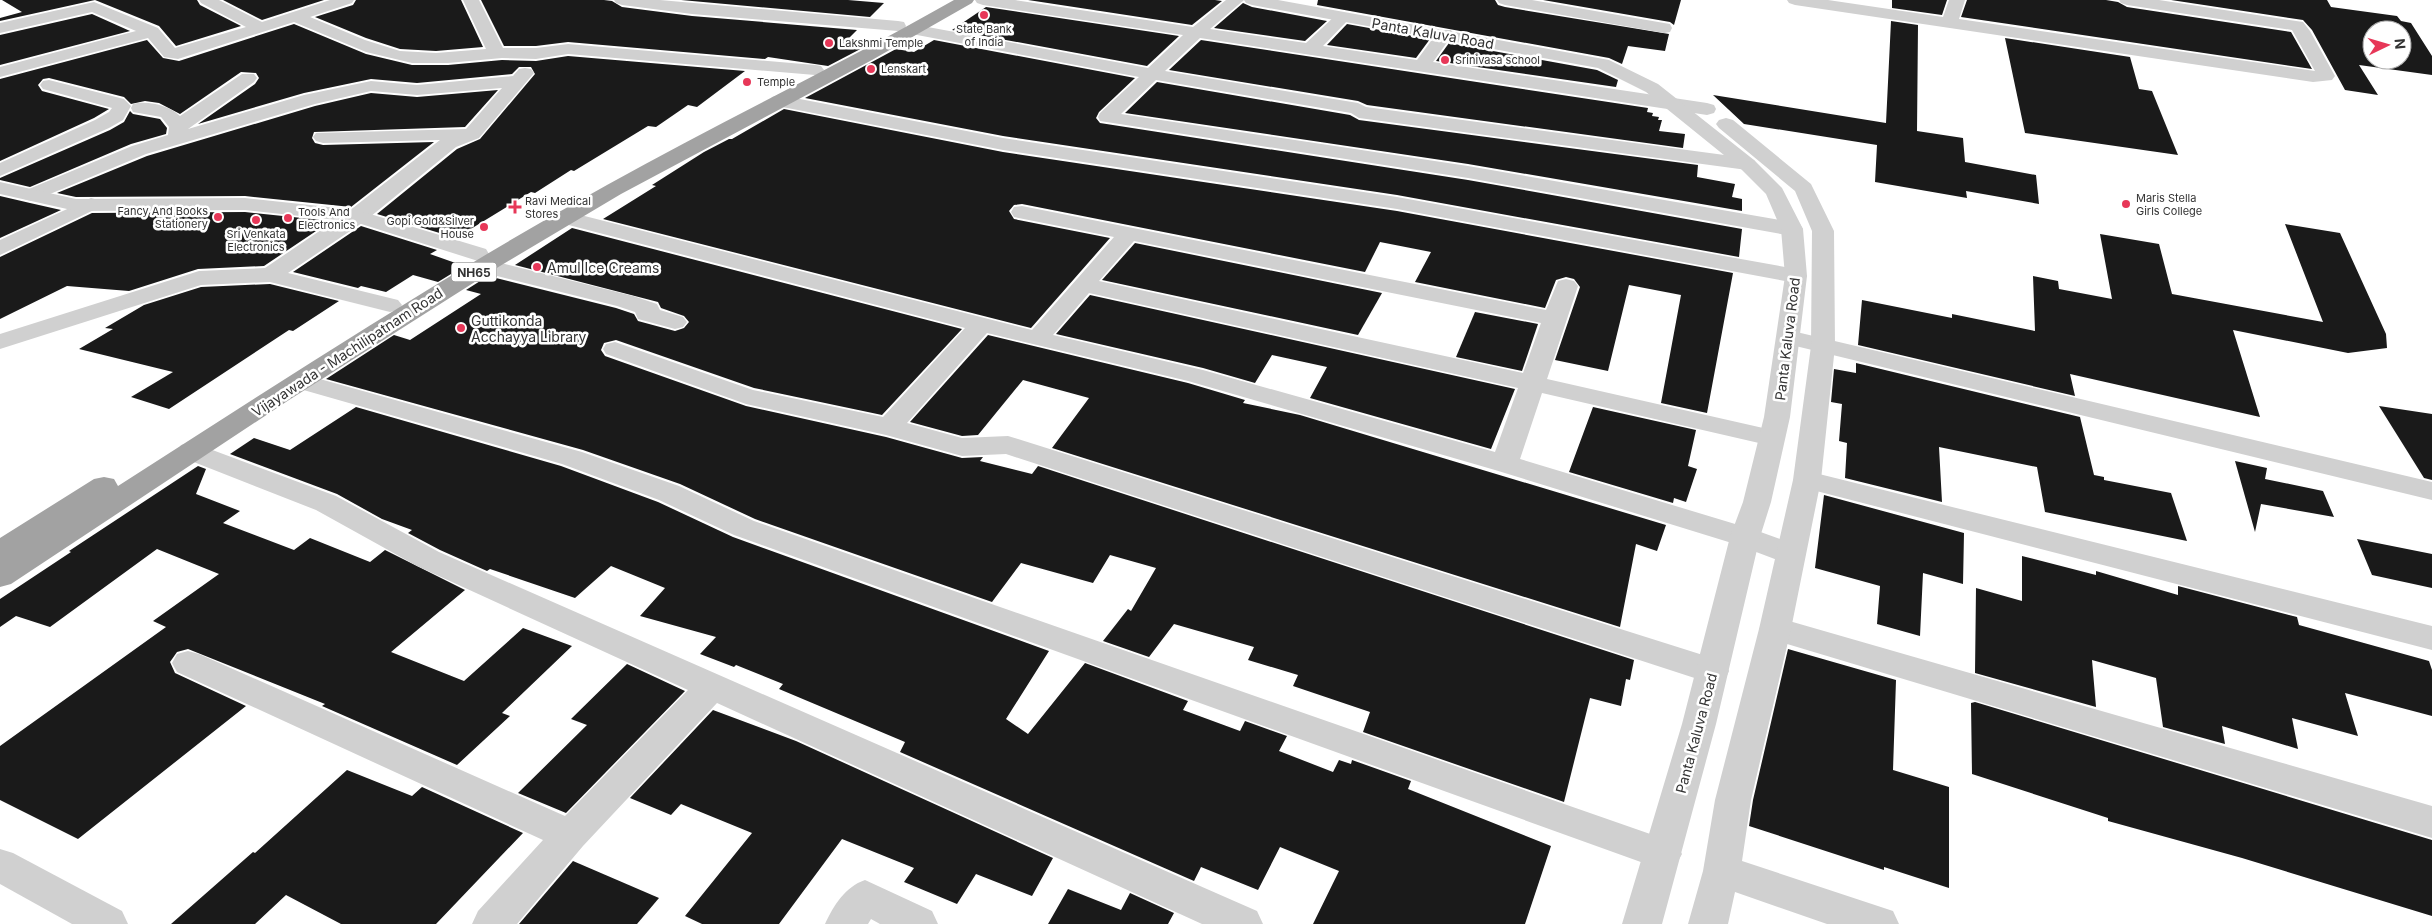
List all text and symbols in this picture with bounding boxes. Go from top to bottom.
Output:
marker: State Bank of India [978,9,990,21]
street label: Panta Kaluva Road [1371,14,1495,52]
north arrow [2362,20,2412,70]
place label: State Bank of India [956,22,1012,49]
place label: Lakshmi Temple [839,36,923,50]
marker: Lakshmi Temple [823,37,835,49]
text: N [2392,38,2409,50]
place label: Srinivasa school [1455,53,1540,67]
marker: Srinivasa school [1439,54,1451,66]
place label: Lenskart [881,62,926,76]
marker: Lenskart [865,63,877,75]
place label: Temple [757,75,795,89]
marker: Temple [741,76,753,88]
place label: Maris Stella Girls College [2136,191,2202,218]
place label: Ravi Medical Stores [525,194,591,221]
marker: Maris Stella Girls College [2120,198,2132,210]
marker: Ravi Medical Stores [509,201,521,213]
place label: Fancy And Books Stationery [118,204,208,231]
place label: Tools And Electronics [298,205,356,232]
marker: Fancy And Books Stationery [212,211,224,223]
marker: Tools And Electronics [282,212,294,224]
marker: Sri Venkata Electronics [250,214,262,226]
place label: Gopi Gold&Silver House [386,214,474,241]
marker: Gopi Gold&Silver House [478,221,490,233]
place label: Sri Venkata Electronics [226,227,286,254]
place label: Amul Ice Creams [547,259,659,276]
marker: Amul Ice Creams [531,261,543,273]
road number: NH65 [452,262,496,282]
street label: Panta Kaluva Road [1771,277,1803,401]
street label: Vijayawada - Machilipatnam Road [248,284,446,420]
place label: Guttikonda Acchayya Library [471,312,587,345]
marker: Guttikonda Acchayya Library [455,322,467,334]
street label: Panta Kaluva Road [1672,671,1720,795]

